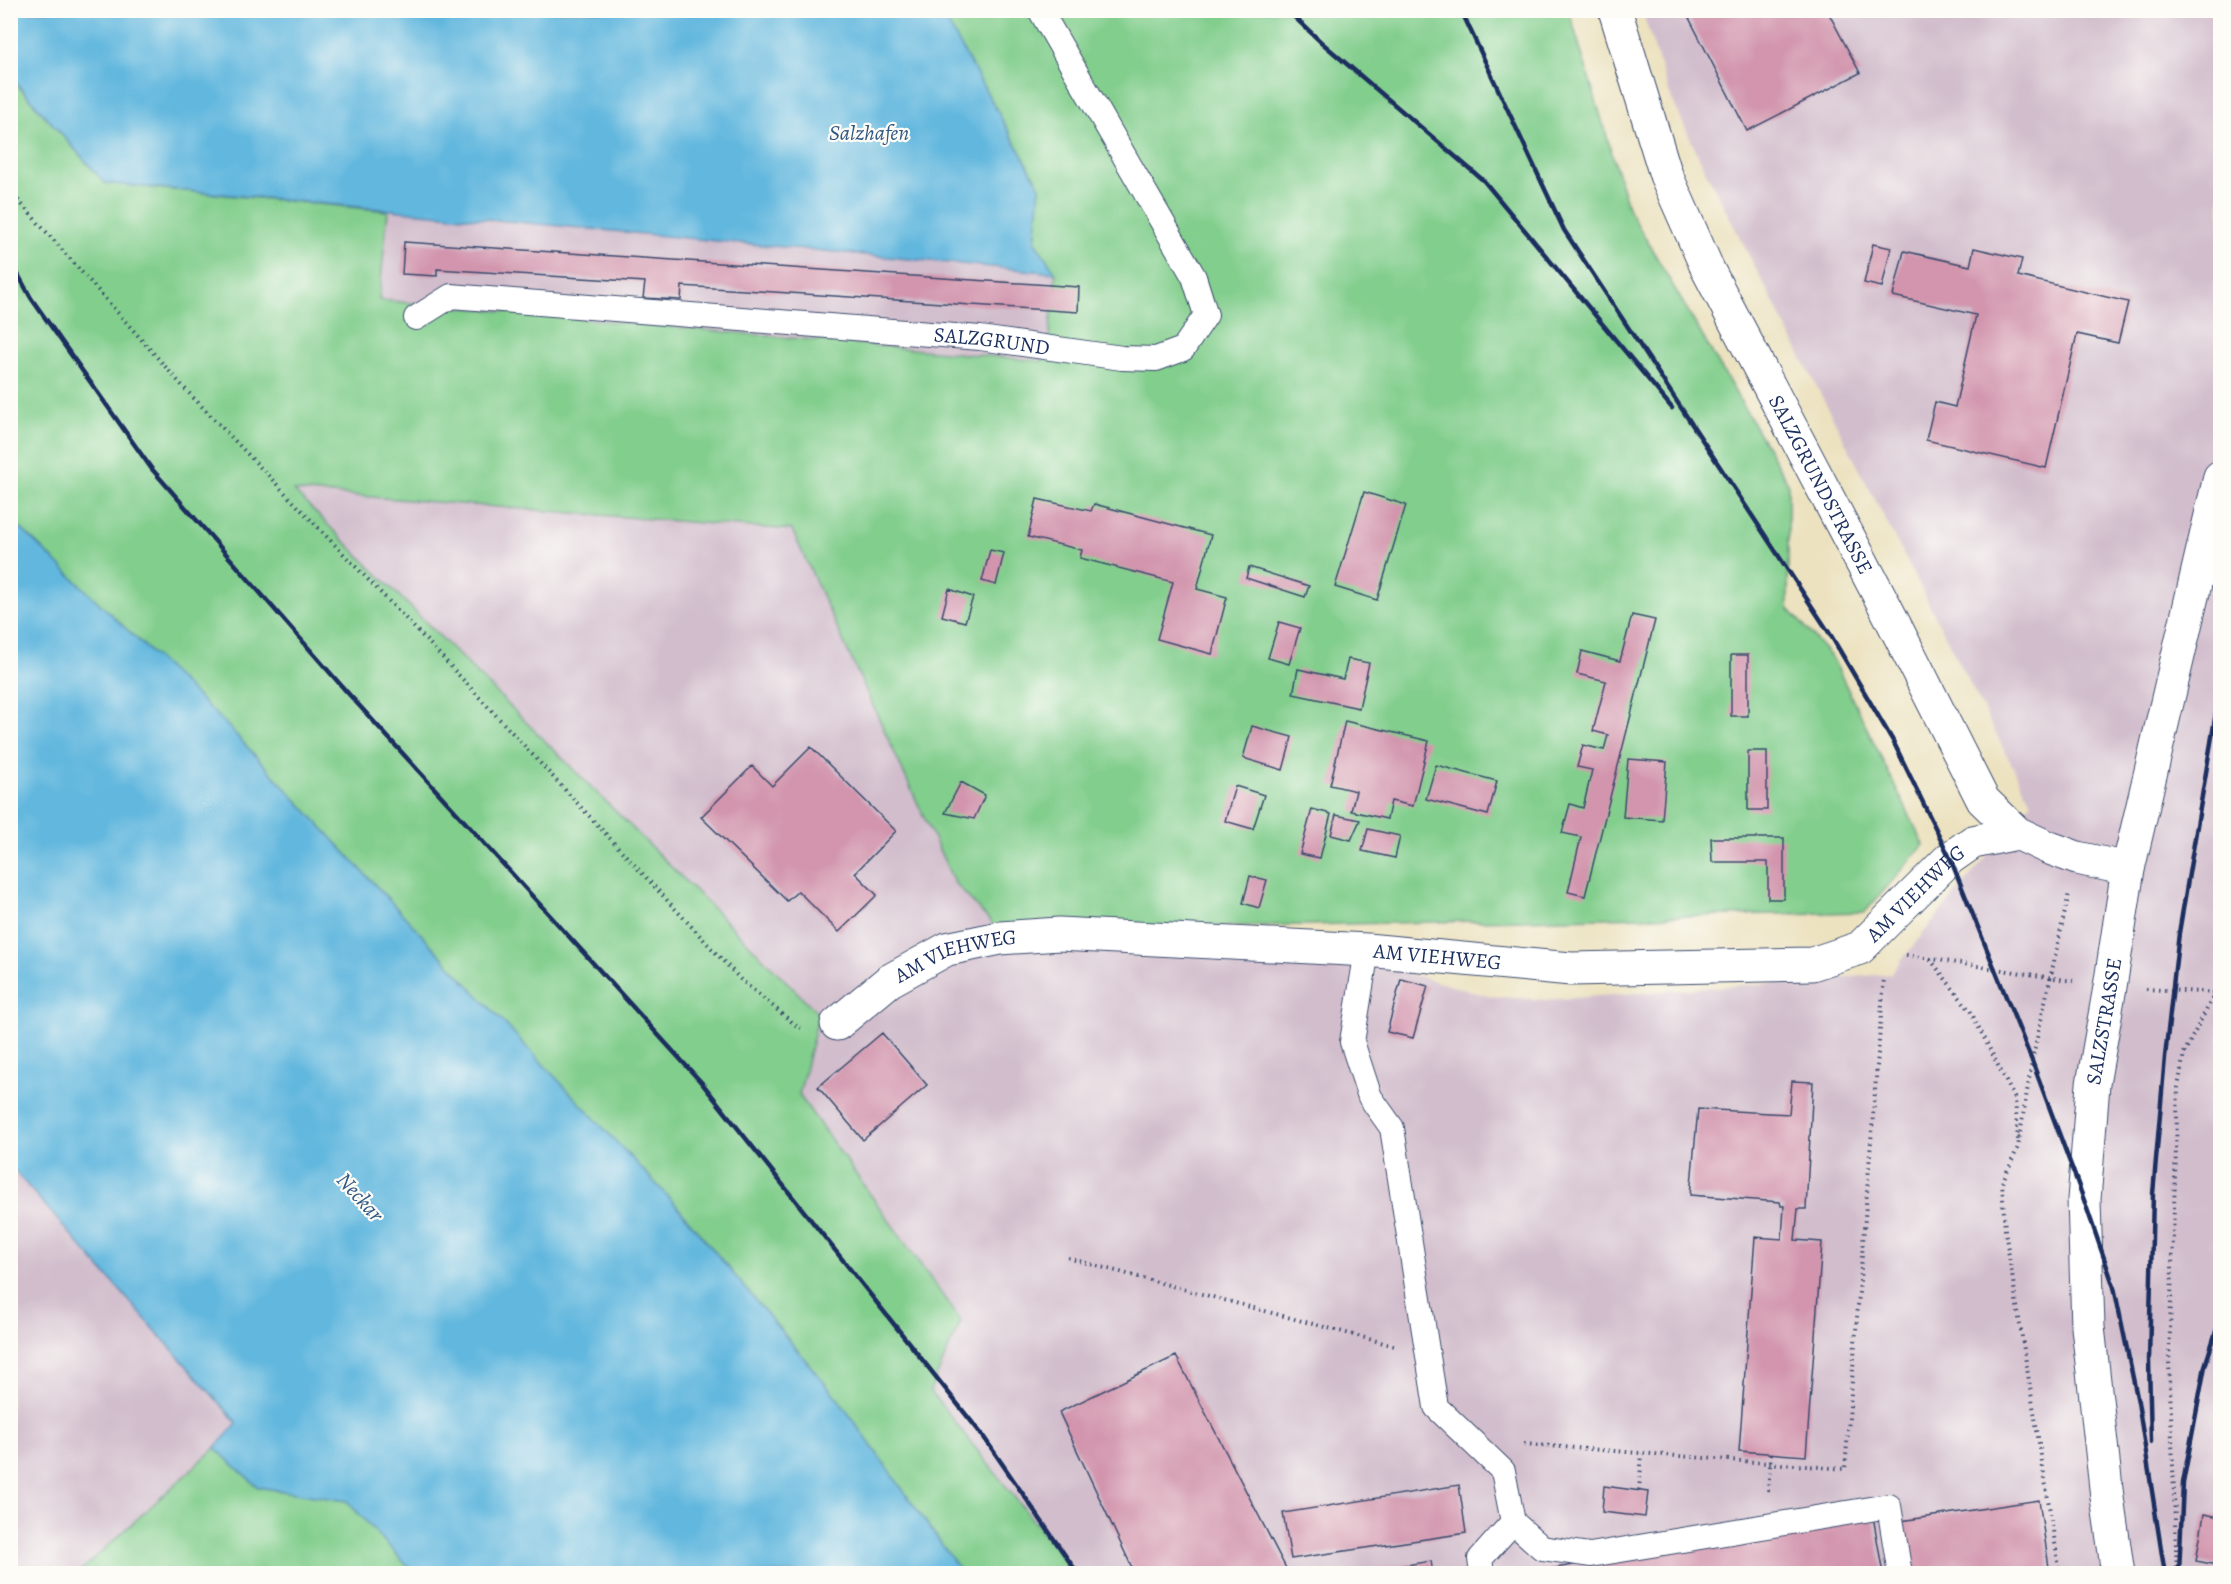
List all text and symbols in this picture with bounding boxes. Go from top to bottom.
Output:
water label: Salzhafen [829,118,909,148]
street label: SALZGRUND [933,320,1052,362]
street label: SALZGRUNDSTRASSE [1762,390,1880,579]
street label: AM VIEHWEG [1859,838,1970,949]
street label: AM VIEHWEG [889,923,1017,990]
street label: AM VIEHWEG [1371,937,1503,976]
street label: SALZSTRASSE [2079,956,2128,1087]
water label: Neckar [330,1166,391,1229]

